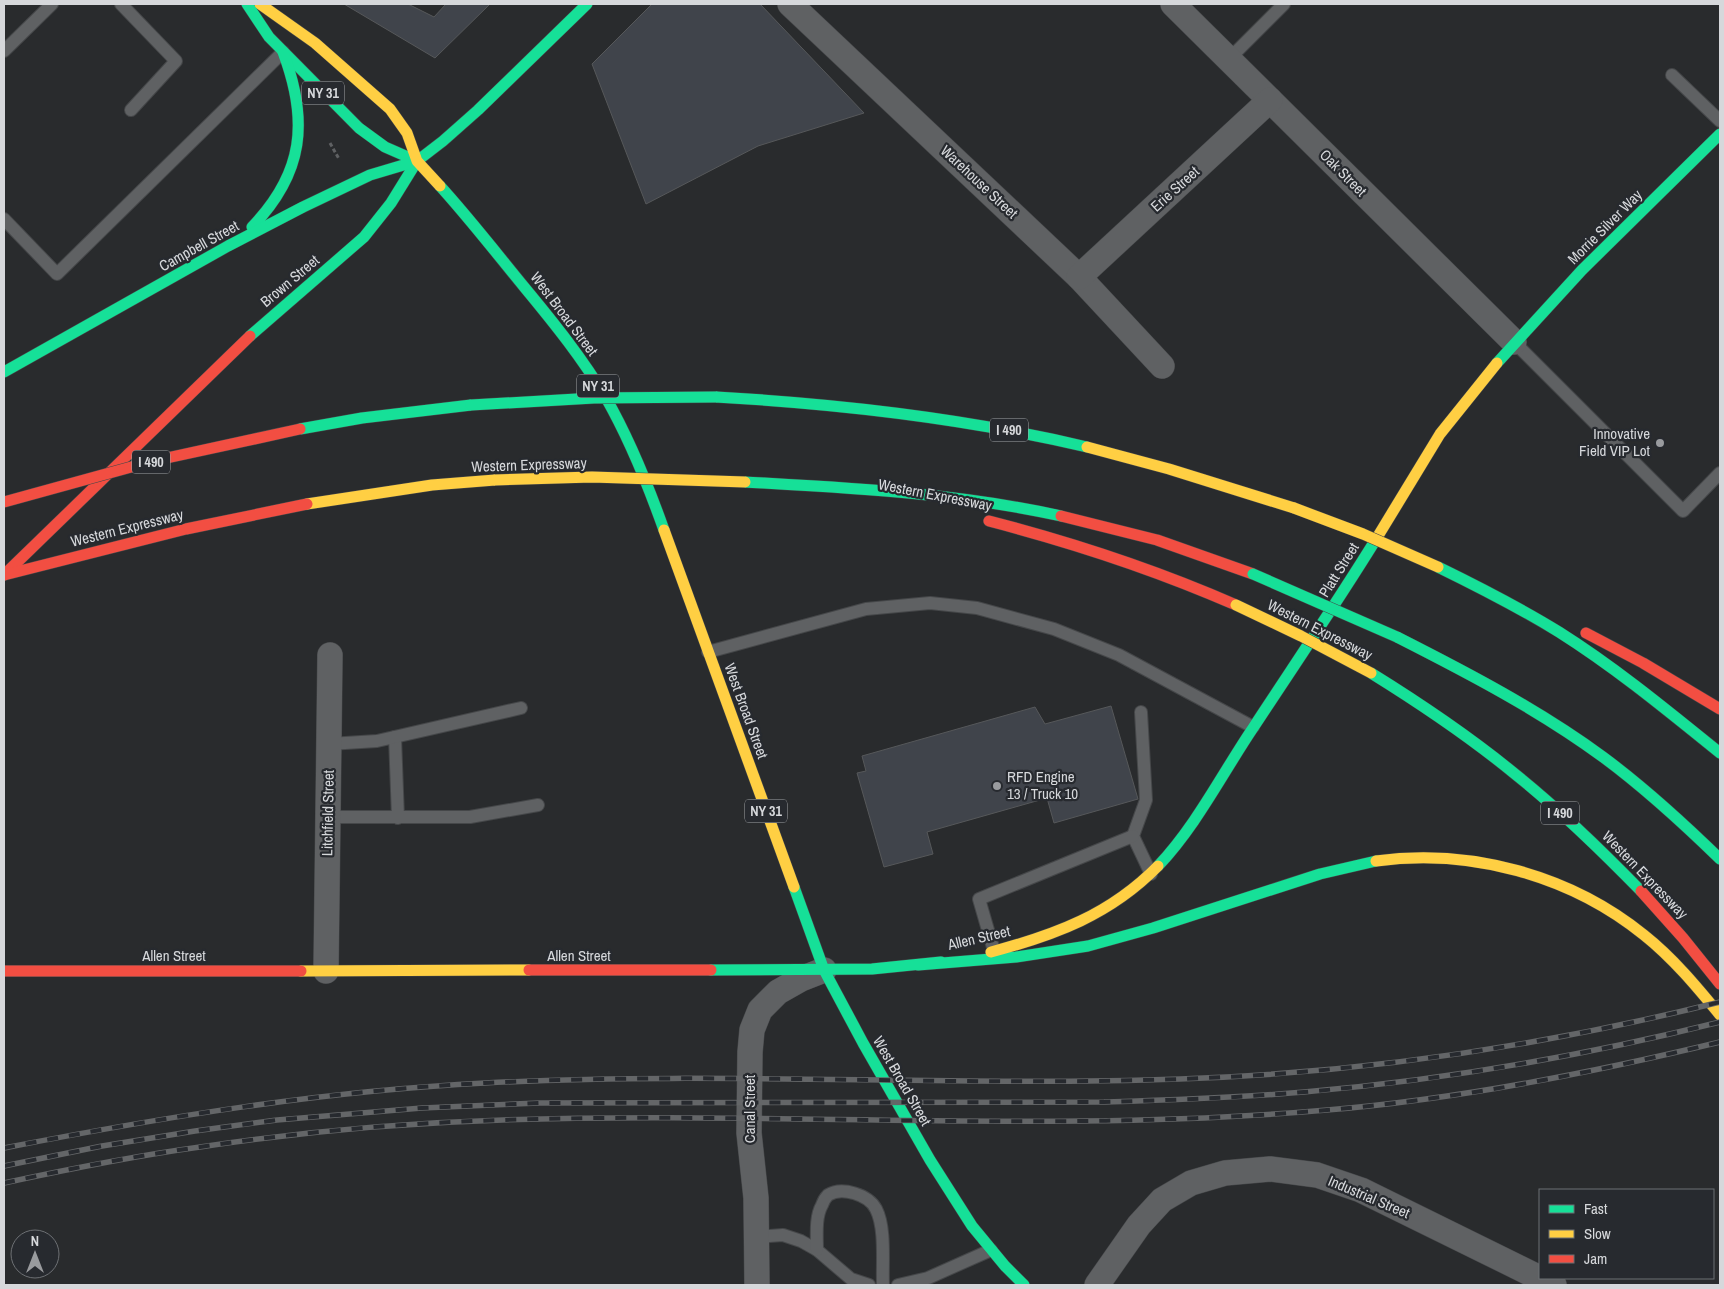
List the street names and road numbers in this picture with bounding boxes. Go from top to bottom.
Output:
road number: NY 31 [302,82,344,105]
street label: Warehouse Street [936,140,1023,223]
street label: Oak Street [1315,144,1372,201]
street label: Erie Street [1146,161,1204,216]
street label: Morrie Silver Way [1563,184,1647,269]
street label: Campbell Street [155,215,243,276]
street label: Brown Street [256,249,324,312]
street label: West Broad Street [526,267,603,361]
road number: NY 31 [577,374,619,398]
road number: I 490 [990,418,1028,442]
road number: I 490 [132,451,170,474]
street label: Western Expressway [471,452,588,477]
street label: Western Expressway [876,473,995,516]
street label: Western Expressway [68,503,186,552]
street label: Platt Street [1314,538,1364,601]
street label: Western Expressway [1264,594,1377,665]
street label: West Broad Street [719,660,774,762]
street label: Litchfield Street [316,769,339,856]
road number: NY 31 [745,799,787,822]
road number: I 490 [1541,801,1579,824]
street label: Western Expressway [1598,826,1694,924]
street label: Allen Street [945,920,1013,955]
street label: Allen Street [141,945,206,966]
street label: Allen Street [546,945,611,966]
street label: West Broad Street [868,1032,937,1130]
street label: Canal Street [739,1074,760,1143]
street label: Industrial Street [1325,1170,1414,1223]

